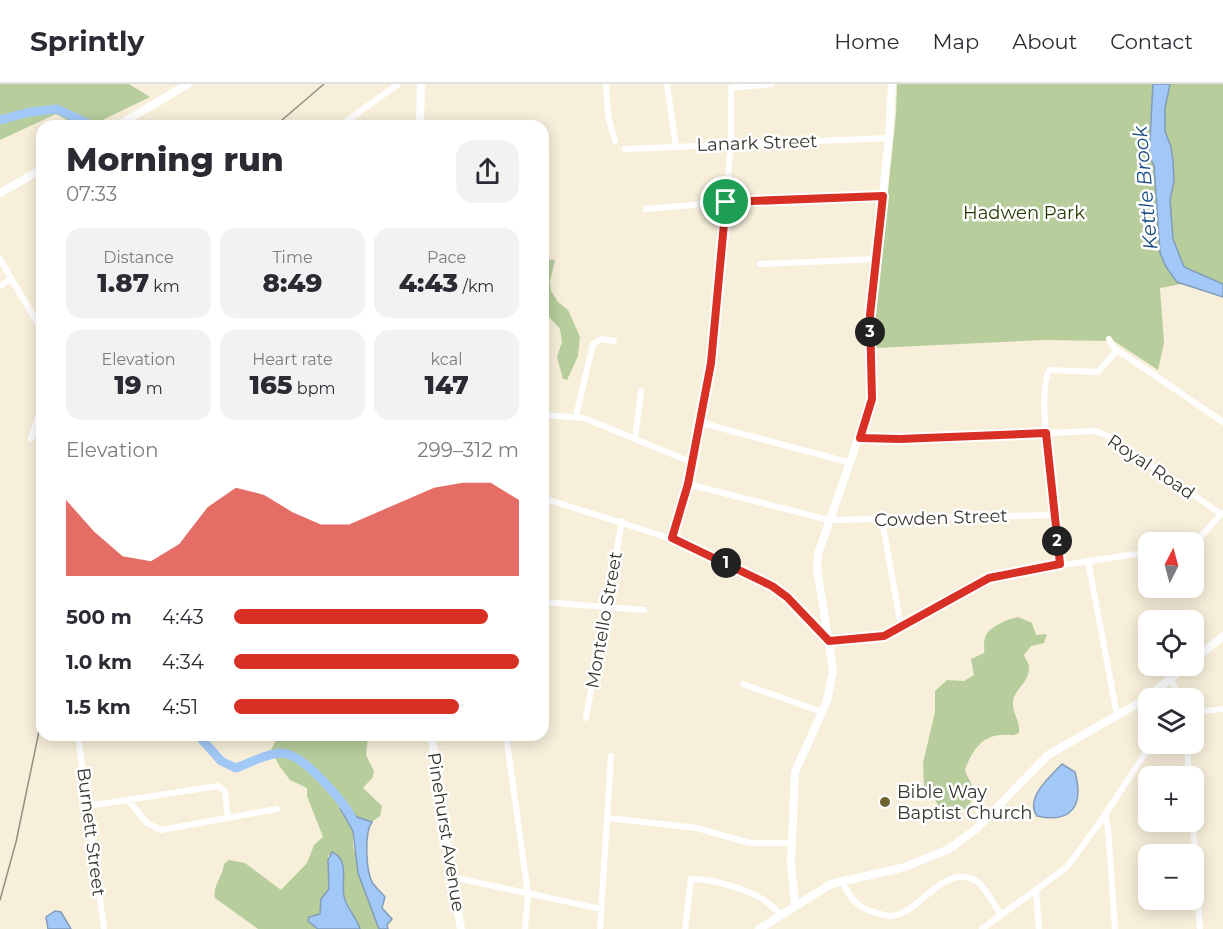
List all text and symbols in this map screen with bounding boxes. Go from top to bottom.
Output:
text: Sprintly [30,24,144,58]
text: Home [834,29,899,54]
text: Map [932,29,979,54]
text: About [1012,29,1077,54]
text: Contact [1110,29,1193,54]
water label: Kettle Brook [1128,124,1162,251]
street label: Lanark Street [696,130,818,156]
text: Morning run [66,139,284,179]
button: share [456,140,519,203]
pin [700,176,751,227]
text: 07:33 [66,182,117,206]
icon: arrive [709,185,742,218]
park label: Hadwen Park [963,202,1085,224]
text: Distance [103,248,174,267]
text: Time [272,248,313,267]
text: Pace [427,248,466,267]
text: 1.87 [97,267,149,299]
text: 8:49 [263,267,322,299]
text: 4:43 [399,267,458,299]
text: km [149,277,180,296]
text: /km [458,277,494,296]
pin: 3 [855,317,885,347]
text: 3 [865,322,875,341]
text: Elevation [102,350,175,369]
text: Heart rate [252,350,333,369]
text: kcal [431,350,462,369]
text: 19 [114,369,142,401]
text: 165 [249,369,293,401]
text: 147 [424,369,469,401]
text: m [142,379,163,398]
text: bpm [293,379,336,398]
street label: Royal Road [1103,430,1199,504]
text: Elevation [66,438,158,462]
text: 299–312 m [417,438,519,462]
street label: Cowden Street [874,505,1008,531]
pin: 2 [1042,526,1072,556]
text: 2 [1052,531,1062,550]
north arrow [1138,532,1204,598]
map controls [1138,532,1204,910]
pin: 1 [711,548,741,578]
street label: Montello Street [581,550,627,690]
text: 1 [723,553,729,572]
text: 500 m [66,605,132,629]
text: 4:43 [162,605,204,629]
button: locate [1138,610,1204,676]
text: 1.0 km [66,650,132,674]
text: 4:34 [162,650,204,674]
button: layers [1138,688,1204,754]
text: 1.5 km [66,695,131,719]
text: 4:51 [162,695,198,719]
street label: Pinehurst Avenue [423,751,469,913]
street label: Burnett Street [72,766,110,898]
button: + [1138,766,1204,832]
place label: Bible Way Baptist Church [897,781,1033,824]
marker: Bible Way Baptist Church [878,795,892,809]
button: − [1138,844,1204,910]

